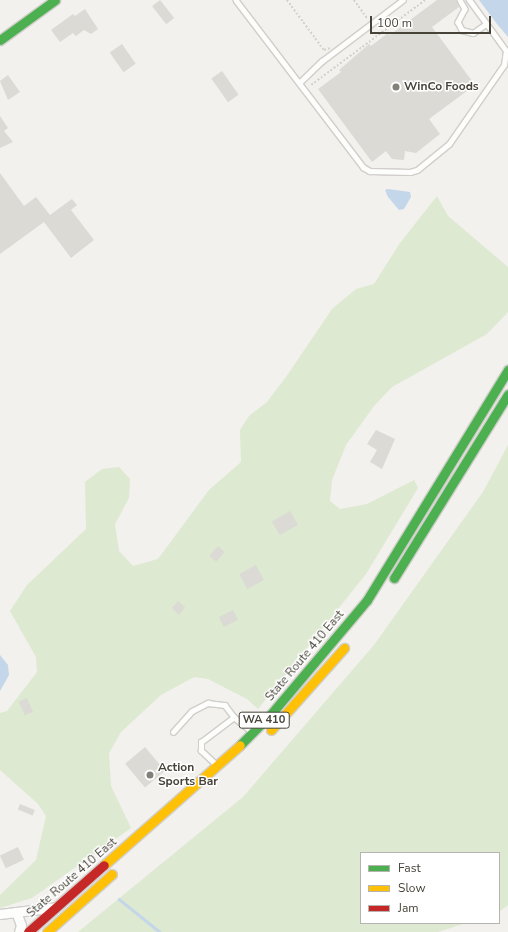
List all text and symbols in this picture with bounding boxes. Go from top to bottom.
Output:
scale bar [372,8,493,34]
text: 100 m [377,15,412,31]
place label: WinCo Foods [404,80,479,94]
marker: WinCo Foods [391,82,401,92]
street label: State Route 410 East [263,608,347,704]
road number: WA 410 [238,711,290,729]
place label: Action Sports Bar [158,761,218,789]
marker: Action Sports Bar [145,770,155,780]
street label: State Route 410 East [24,835,120,921]
legend [360,852,500,924]
text: Fast [398,860,421,876]
text: Slow [398,880,426,896]
text: Jam [398,900,419,916]

